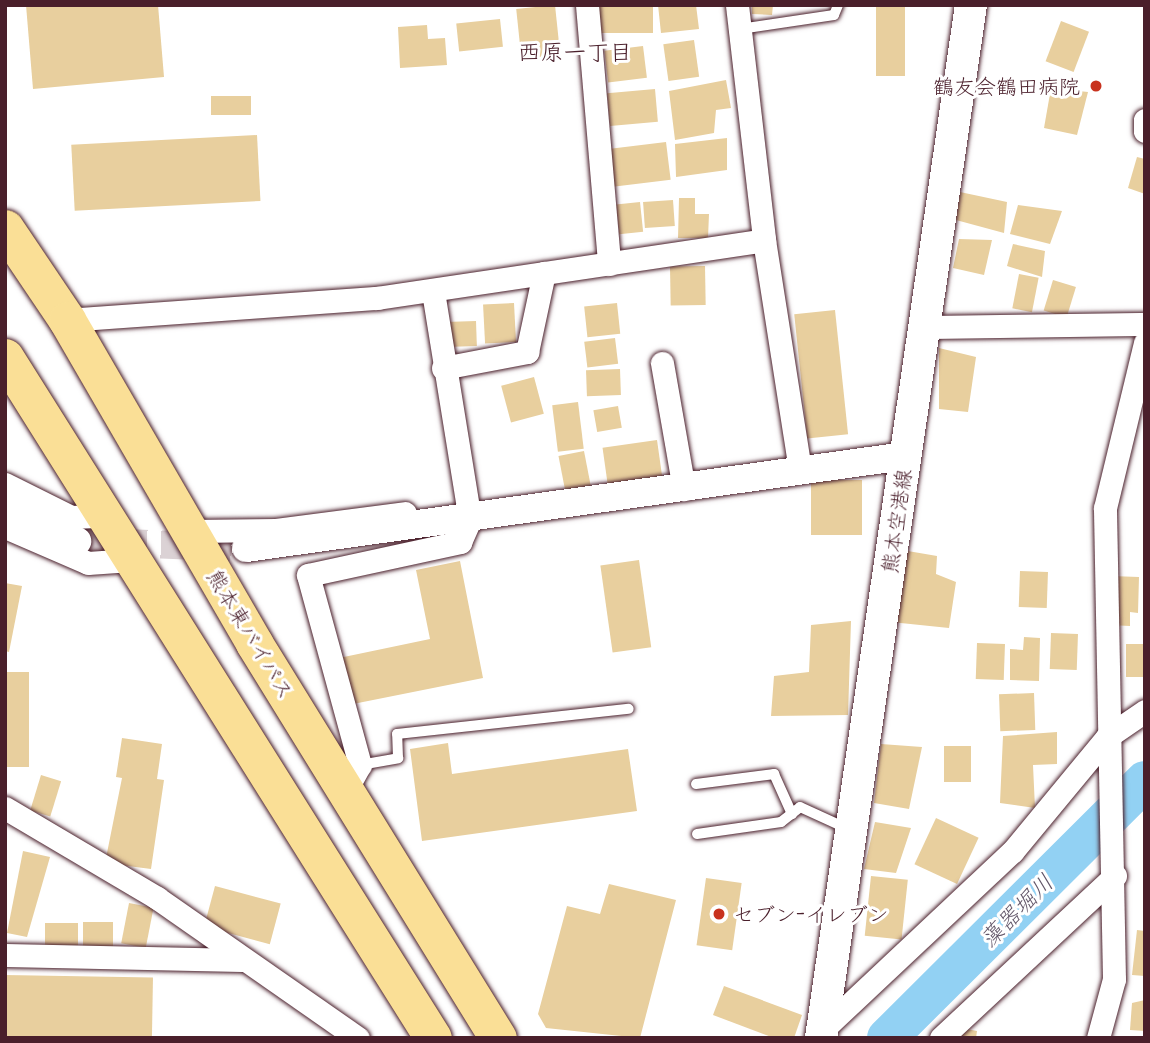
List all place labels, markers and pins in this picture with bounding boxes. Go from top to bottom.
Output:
place label: 鶴友会鶴田病院 [933,73,1080,99]
marker: 鶴友会鶴田病院 [1086,76,1106,96]
place label: セブン-イレブン [733,901,889,927]
marker: セブン-イレブン [711,906,727,922]

